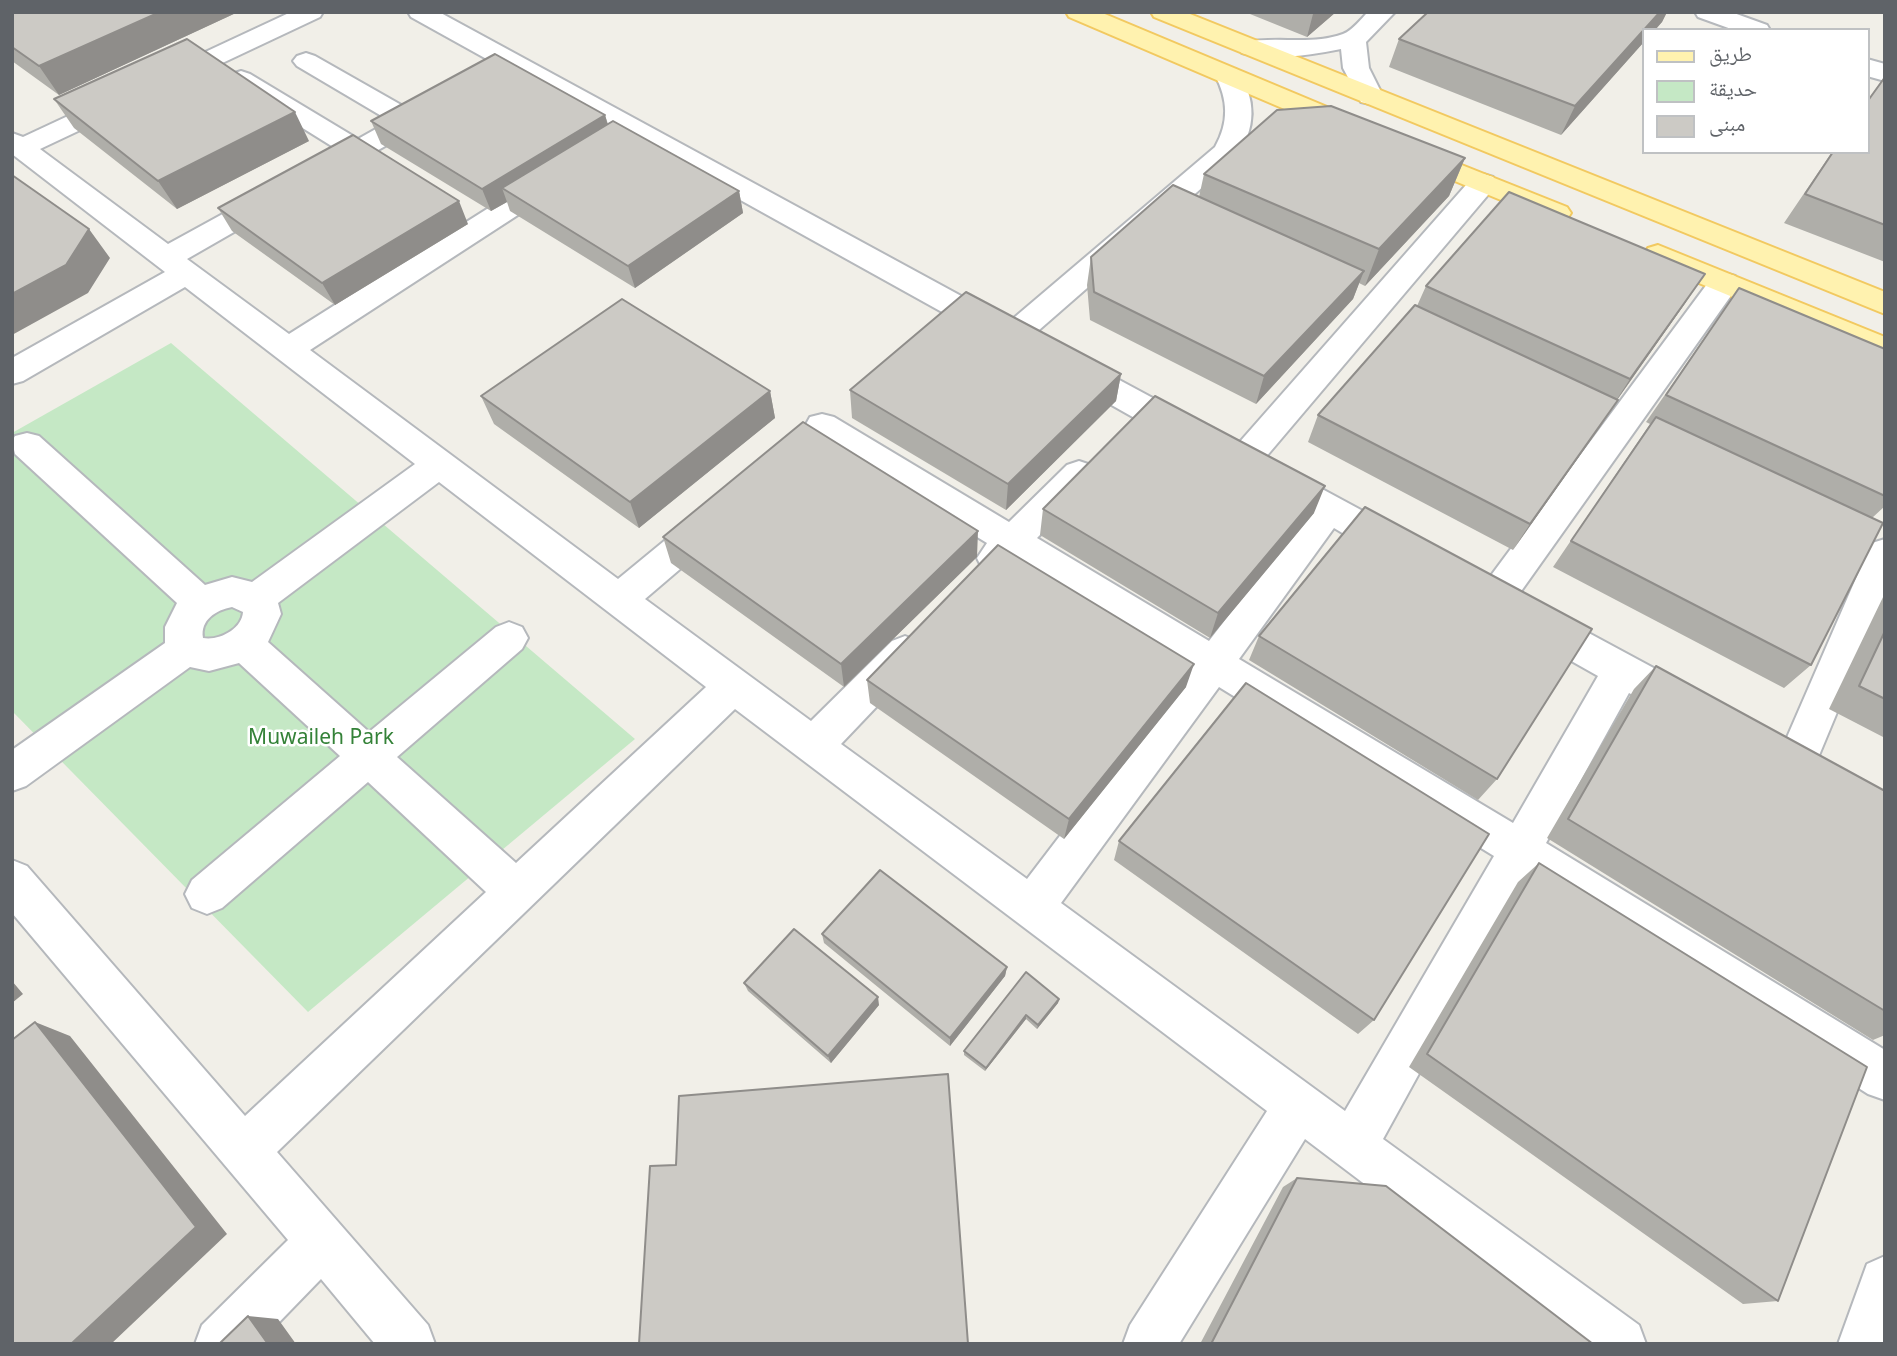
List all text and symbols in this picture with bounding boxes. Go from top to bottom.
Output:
legend [1642,28,1869,154]
text: طريق [1709,39,1752,67]
text: حديقة [1709,74,1757,102]
text: مبنى [1709,109,1745,137]
park label: Muwaileh Park [248,725,394,751]

